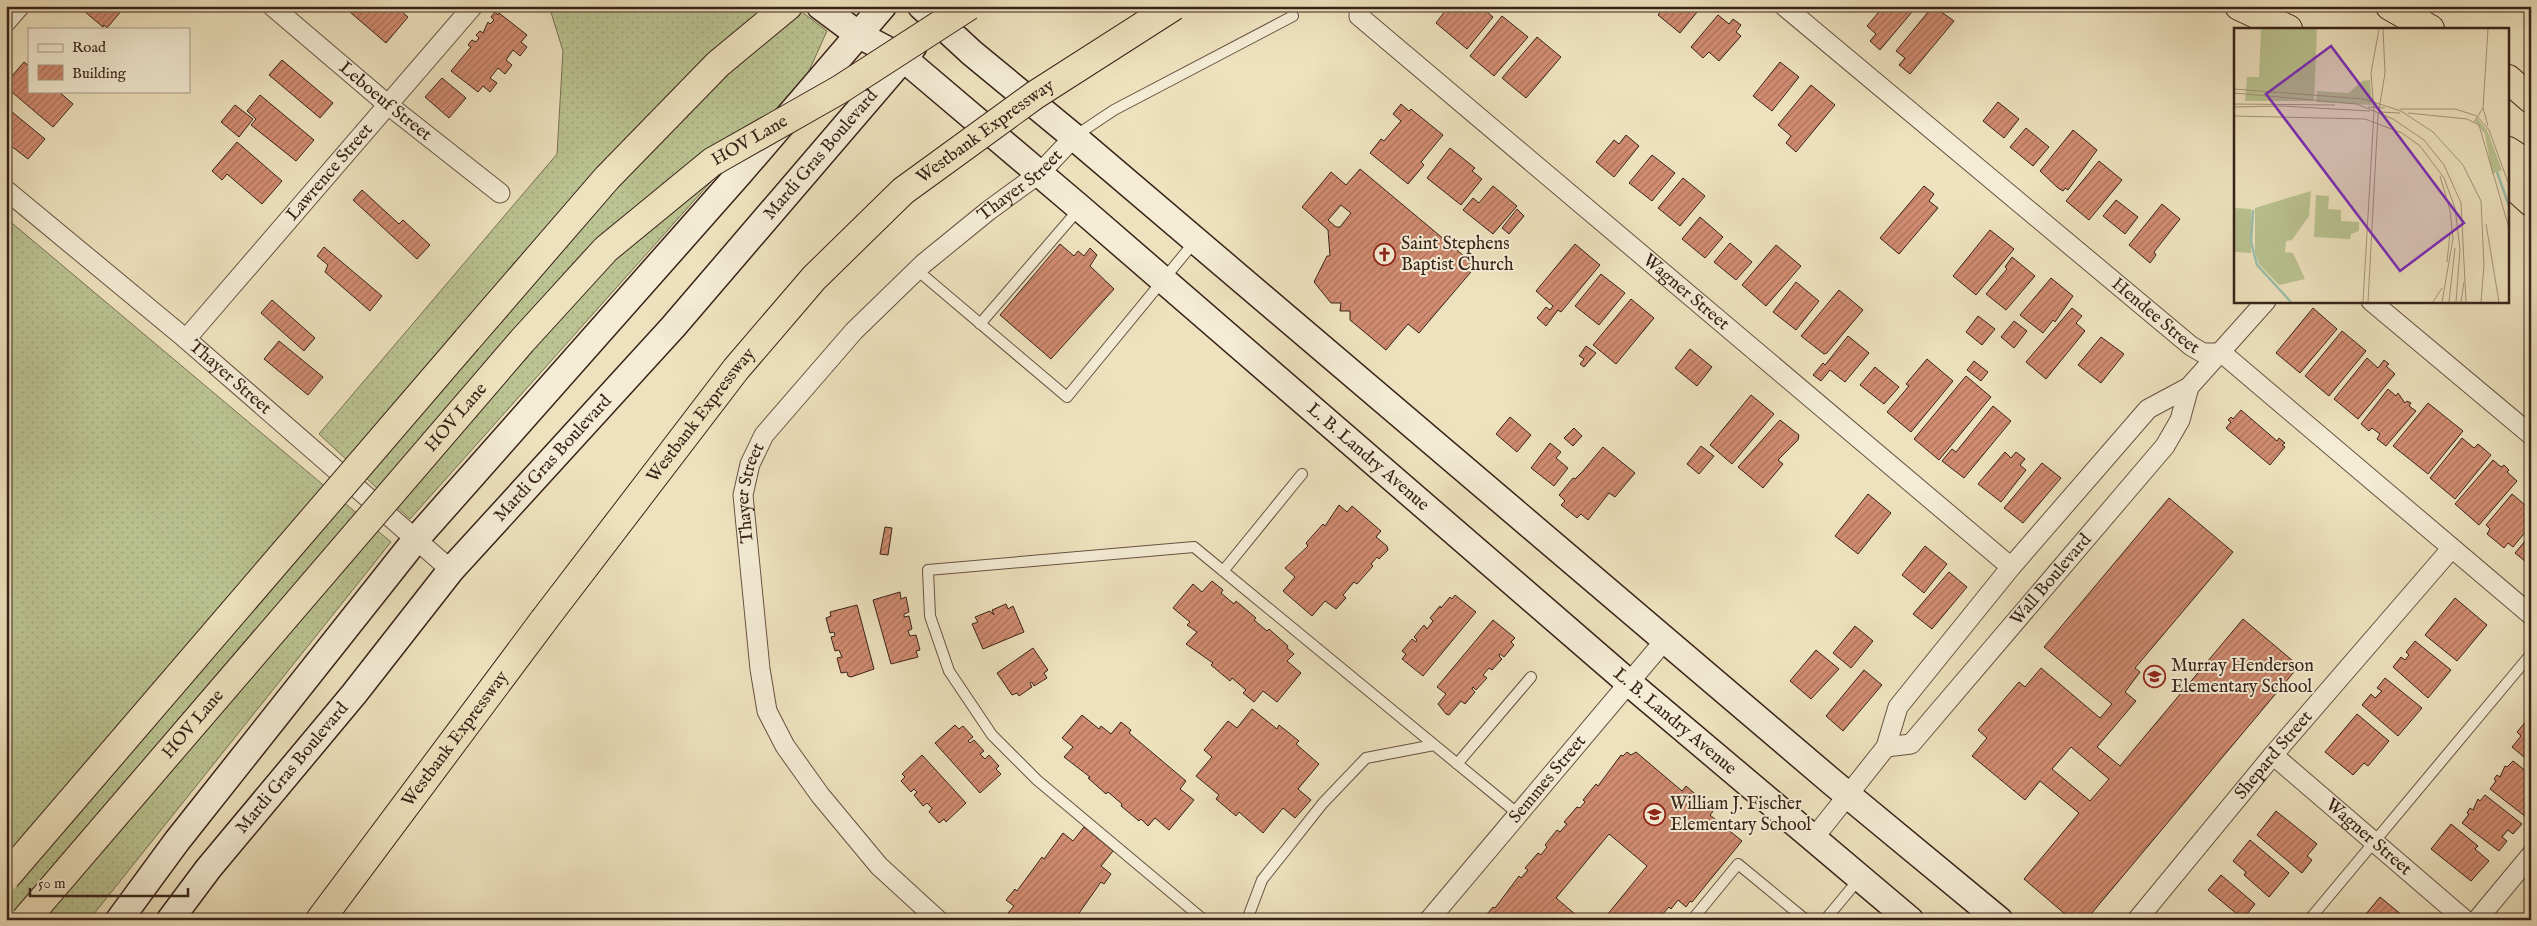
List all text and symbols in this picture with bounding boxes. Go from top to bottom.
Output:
legend [28,28,190,92]
inset map [2234,28,2510,302]
text: Road [72,38,107,57]
street label: Leboeuf Street [334,56,436,146]
text: Building [72,64,127,83]
street label: Westbank Expressway [912,74,1059,189]
street label: Mardi Gras Boulevard [758,84,883,225]
street label: HOV Lane [707,110,792,171]
street label: Lawrence Street [281,119,378,226]
street label: Thayer Street [973,145,1068,226]
place label: Saint Stephens Baptist Church [1401,233,1514,277]
church icon: Saint Stephens Baptist Church [1373,242,1397,266]
street label: Wagner Street [1638,249,1734,335]
street label: Hendee Street [2107,273,2203,360]
street label: Thayer Street [184,335,276,420]
street label: Westbank Expressway [642,343,761,487]
street label: HOV Lane [420,378,492,457]
street label: Mardi Gras Boulevard [489,390,617,527]
street label: L. B. Landry Avenue [1302,398,1434,516]
street label: Thayer Street [732,439,770,544]
street label: Wall Boulevard [2005,529,2097,630]
place label: Murray Henderson Elementary School [2171,655,2314,699]
street label: L. B. Landry Avenue [1608,663,1741,780]
school or university icon: Murray Henderson Elementary School [2143,664,2167,688]
street label: Westbank Expressway [397,666,514,812]
street label: HOV Lane [157,685,229,764]
street label: Mardi Gras Boulevard [231,697,354,839]
street label: Shepard Street [2229,706,2318,804]
street label: Semmes Street [1504,730,1591,828]
place label: William J. Fischer Elementary School [1670,793,1811,837]
street label: Wagner Street [2321,794,2417,881]
school or university icon: William J. Fischer Elementary School [1642,802,1666,826]
scale bar [30,866,188,898]
text: 50 m [38,874,66,893]

